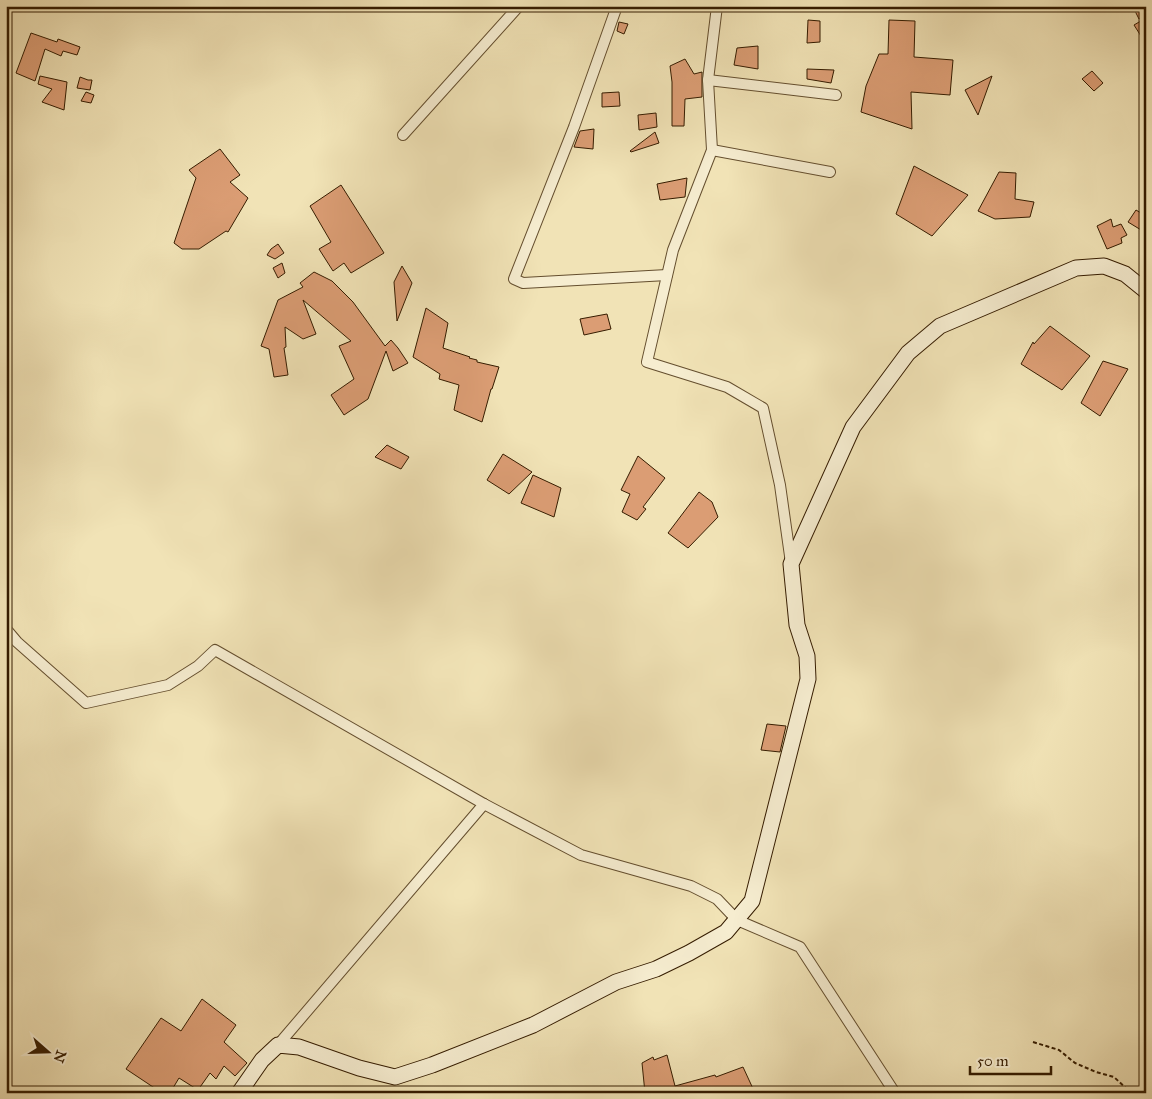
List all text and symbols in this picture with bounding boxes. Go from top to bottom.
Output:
north arrow [22,1026,72,1076]
scale bar [970,1044,1051,1076]
text: N [50,1048,70,1065]
text: 50 m [977,1052,1009,1070]

